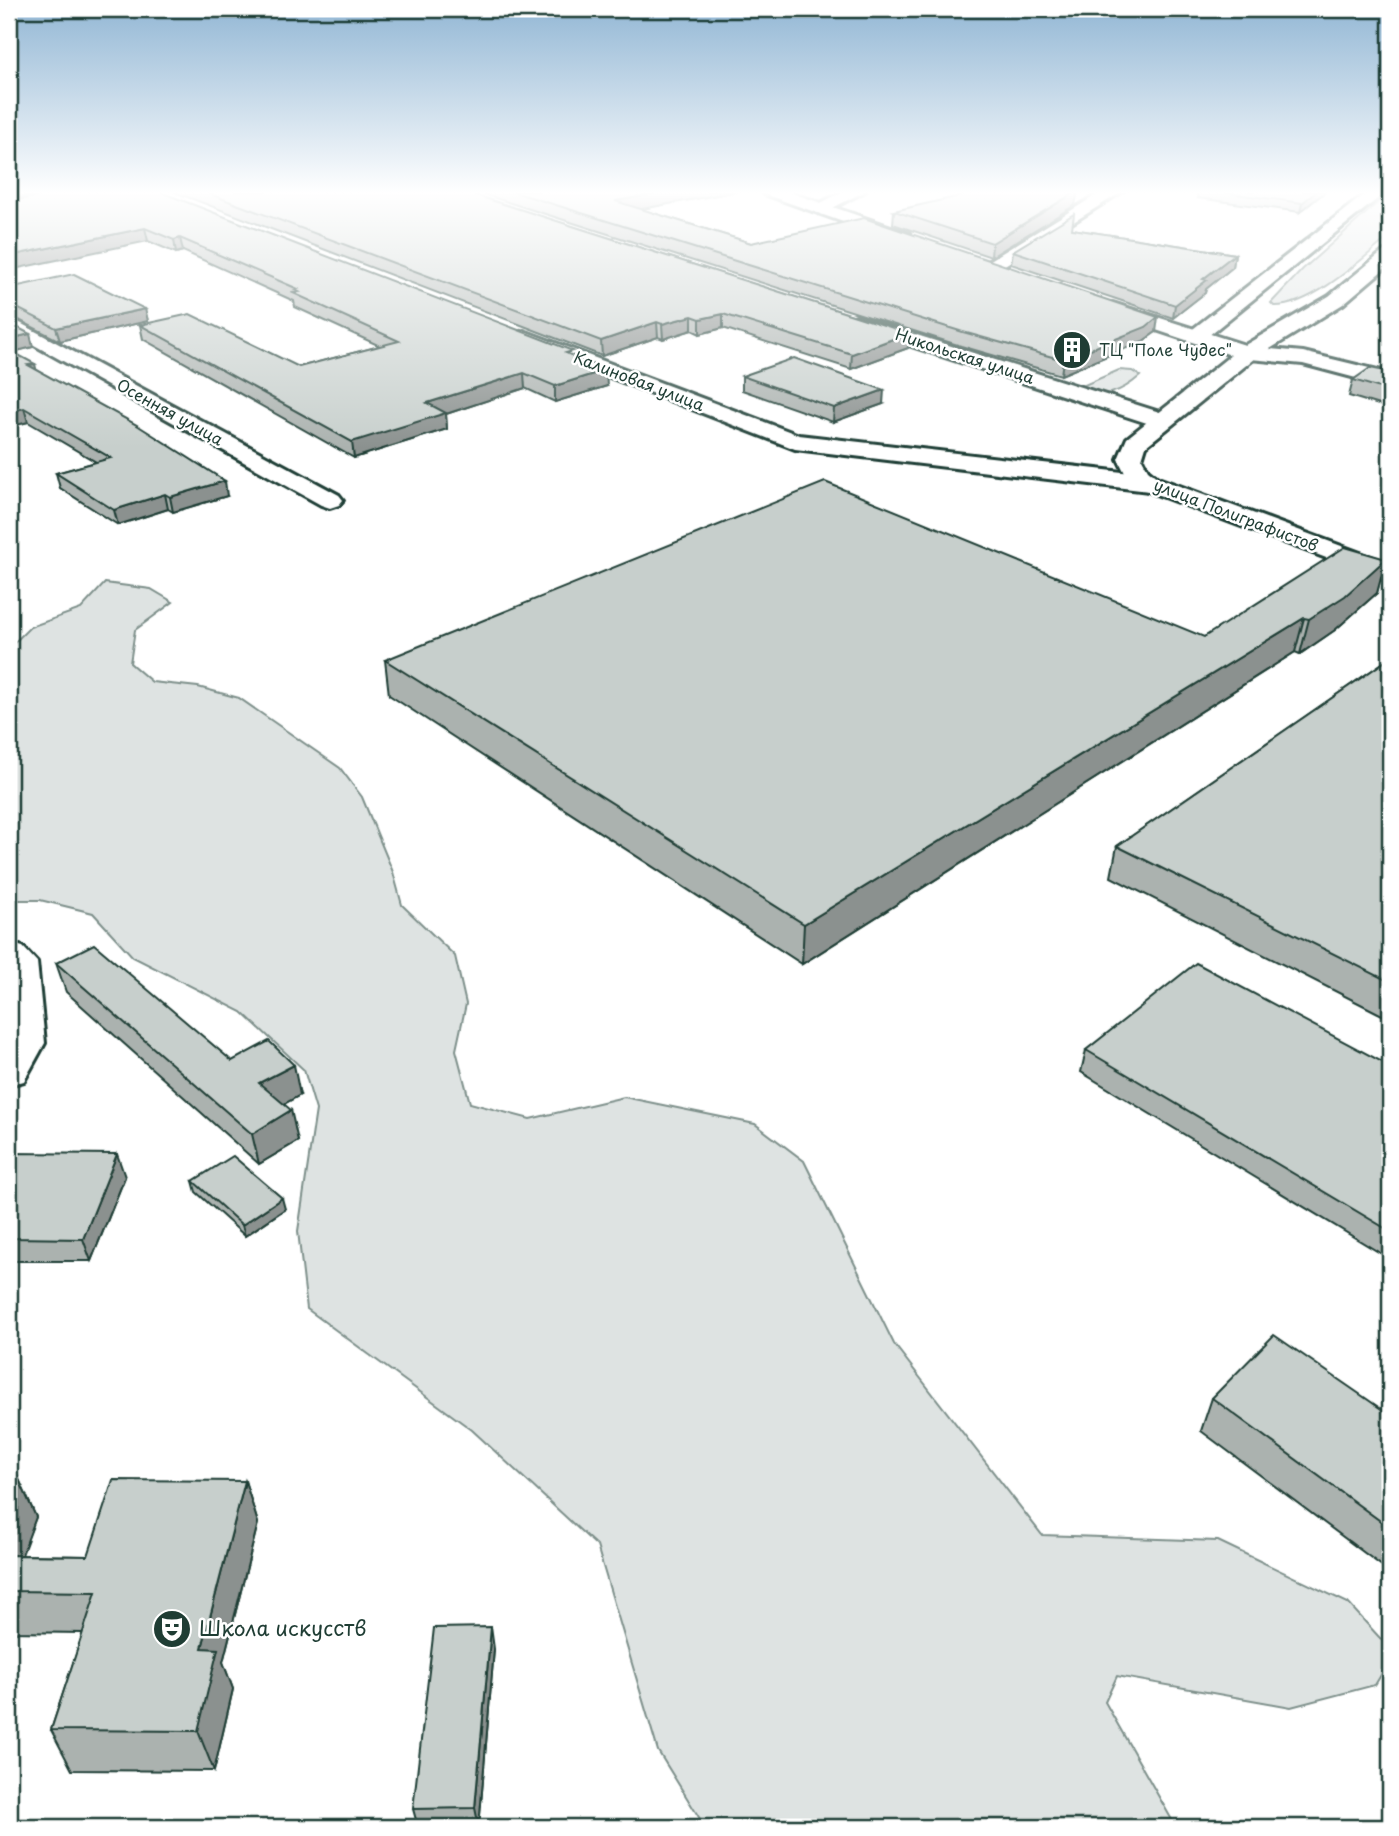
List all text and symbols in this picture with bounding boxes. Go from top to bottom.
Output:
street label: Никольская улица [893,321,1038,389]
building icon: ТЦ "Поле Чудес" [1051,329,1093,371]
place label: ТЦ "Поле Чудес" [1099,337,1232,361]
street label: Калиновая улица [571,344,708,416]
street label: Осенняя улица [113,372,228,450]
street label: улица Полиграфистов [1151,472,1322,556]
theatre icon: Школа искусств [151,1608,193,1650]
place label: Школа искусств [199,1611,366,1643]

